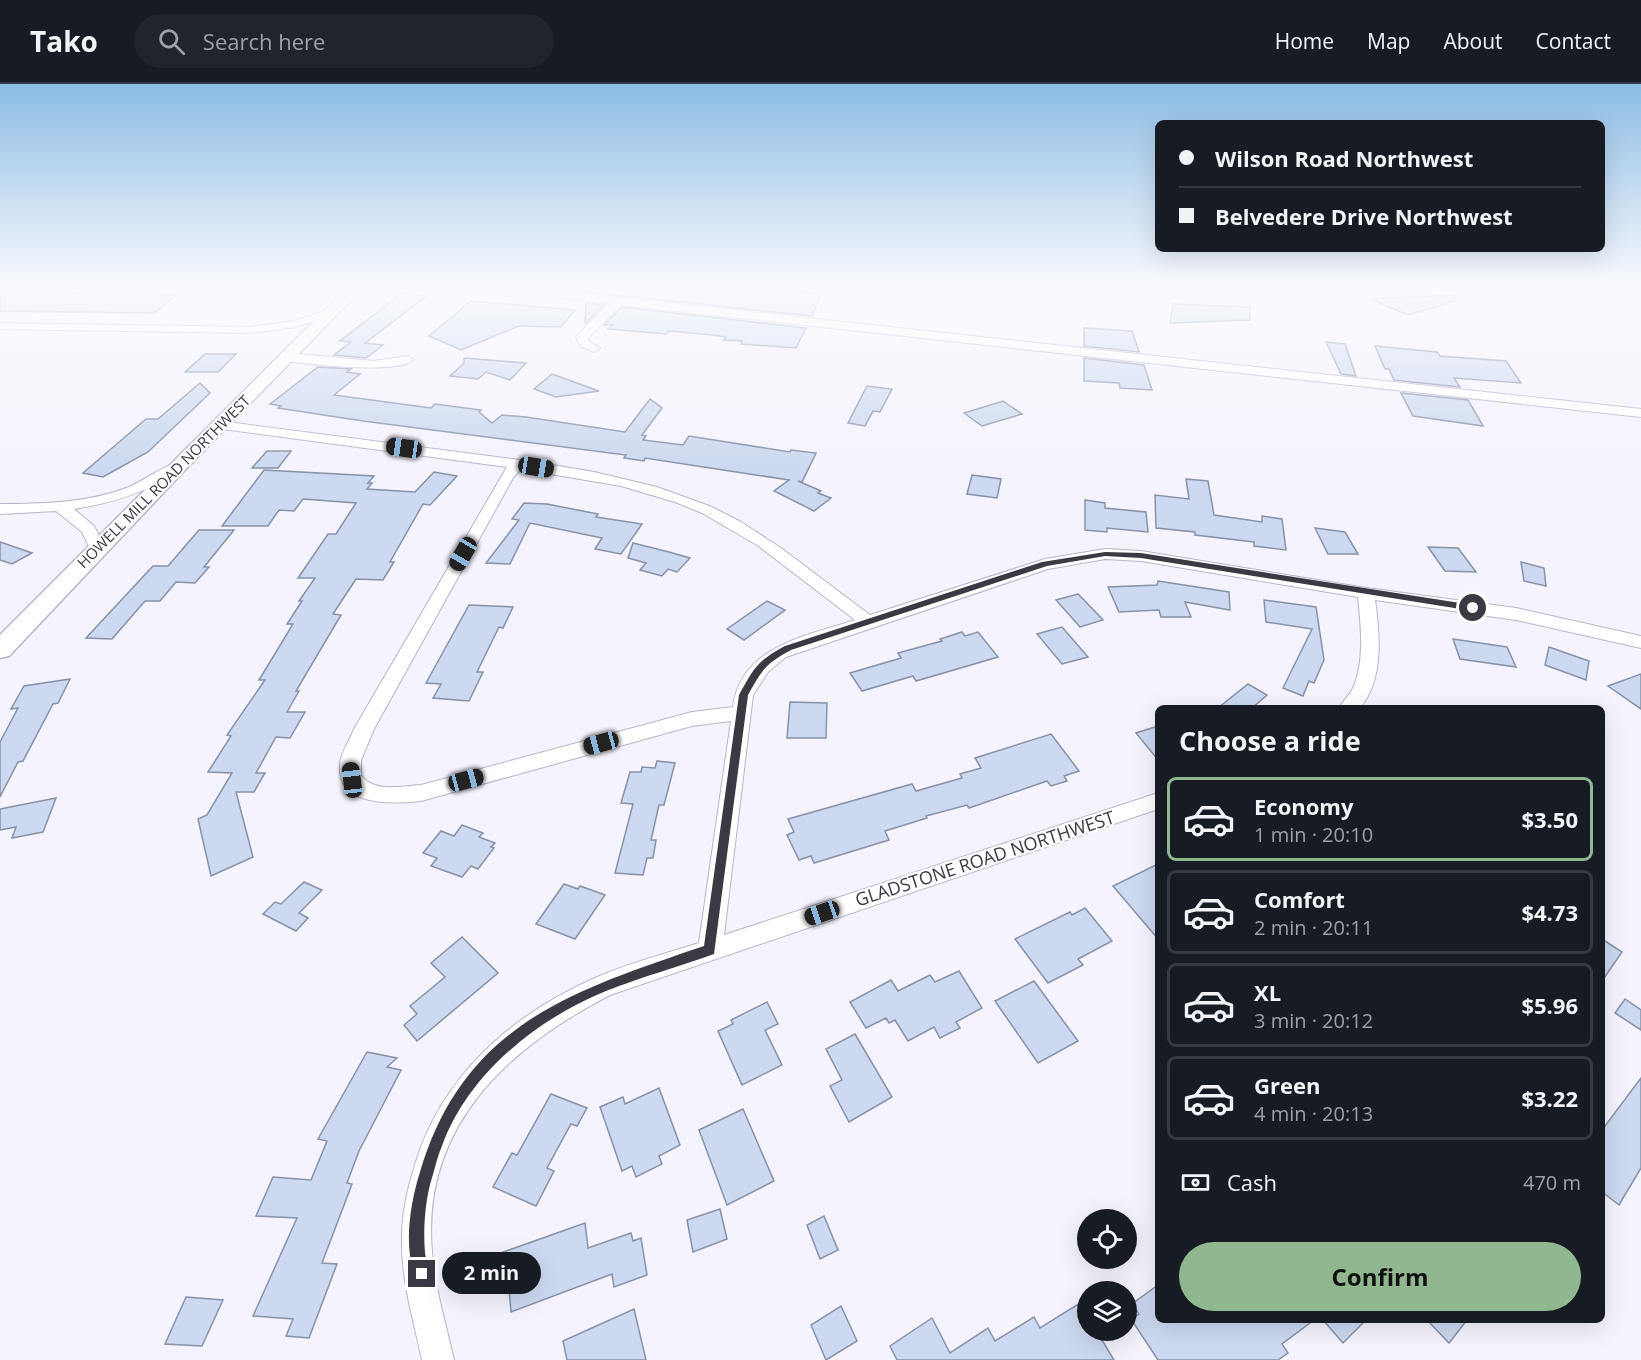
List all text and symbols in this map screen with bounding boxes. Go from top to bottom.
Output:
search box [134,14,554,68]
text: Tako [30,22,98,60]
icon: search [155,25,188,58]
text: Search here [203,26,325,56]
text: Home [1275,27,1334,55]
text: Map [1367,27,1410,55]
text: About [1443,27,1503,55]
text: Contact [1536,27,1611,55]
text: Wilson Road Northwest [1215,143,1473,173]
text: Belvedere Drive Northwest [1215,201,1513,231]
street label: HOWELL MILL ROAD NORTHWEST [72,390,255,572]
car [385,437,423,459]
car [517,455,555,479]
car [446,534,480,574]
route start [1459,594,1486,621]
text: Choose a ride [1179,722,1361,759]
car [581,730,621,756]
car [341,761,363,799]
car [446,767,486,793]
text: Economy [1254,791,1353,821]
icon: car [1182,792,1236,846]
text: $3.50 [1521,804,1578,834]
street label: GLADSTONE ROAD NORTHWEST [852,805,1118,911]
text: 1 min · 20:10 [1254,821,1373,848]
text: Comfort [1254,884,1345,914]
icon: car [1182,885,1236,939]
text: $4.73 [1521,897,1578,927]
car [802,899,842,927]
text: 2 min · 20:11 [1254,914,1373,941]
text: XL [1254,977,1281,1007]
icon: car [1182,978,1236,1032]
text: $5.96 [1521,990,1578,1020]
text: 3 min · 20:12 [1254,1007,1373,1034]
text: Green [1254,1070,1320,1100]
icon: car [1182,1071,1236,1125]
text: $3.22 [1521,1083,1578,1113]
text: 4 min · 20:13 [1254,1100,1373,1127]
icon: cash [1179,1166,1212,1199]
text: Cash [1227,1167,1277,1197]
text: 470 m [1523,1169,1581,1196]
map controls [1077,1209,1137,1341]
button: locate [1077,1209,1137,1269]
button: Confirm [1179,1242,1581,1311]
callout: 2 min [443,1253,542,1295]
text: 2 min [464,1259,519,1286]
route end [408,1260,435,1287]
button: layers [1077,1281,1137,1341]

